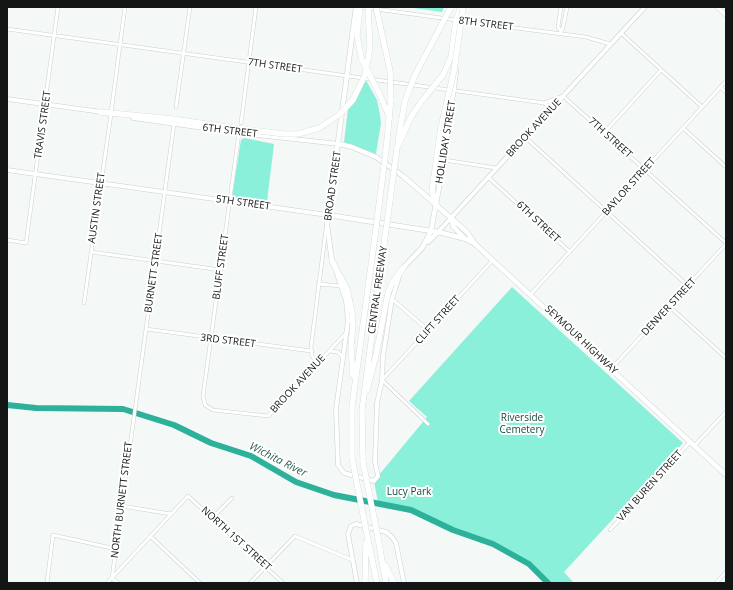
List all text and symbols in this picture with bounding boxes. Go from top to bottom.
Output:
street label: 8TH STREET [458,15,514,33]
street label: 7TH STREET [247,56,303,76]
street label: TRAVIS STREET [32,90,54,160]
street label: BROOK AVENUE [504,96,564,160]
street label: HOLLIDAY STREET [434,100,458,184]
street label: 7TH STREET [586,115,634,161]
street label: 6TH STREET [202,122,258,140]
street label: BROAD STREET [322,150,344,222]
street label: BAYLOR STREET [600,156,658,218]
street label: AUSTIN STREET [86,172,108,244]
street label: 5TH STREET [215,193,271,213]
street label: 6TH STREET [514,199,562,245]
street label: BURNETT STREET [142,232,166,314]
street label: BLUFF STREET [210,234,232,300]
street label: CENTRAL FREEWAY [366,245,390,335]
street label: DENVER STREET [639,276,699,338]
street label: CLIFT STREET [413,293,463,347]
street label: SEYMOUR HIGHWAY [542,303,620,377]
street label: 3RD STREET [200,332,256,350]
street label: BROOK AVENUE [268,352,328,416]
park label: Riverside Cemetery [499,412,545,436]
water label: Wichita River [247,440,309,480]
street label: NORTH BURNETT STREET [109,441,135,559]
street label: VAN BUREN STREET [615,448,685,524]
park label: Lucy Park [387,486,431,498]
street label: NORTH 1ST STREET [199,504,273,574]

